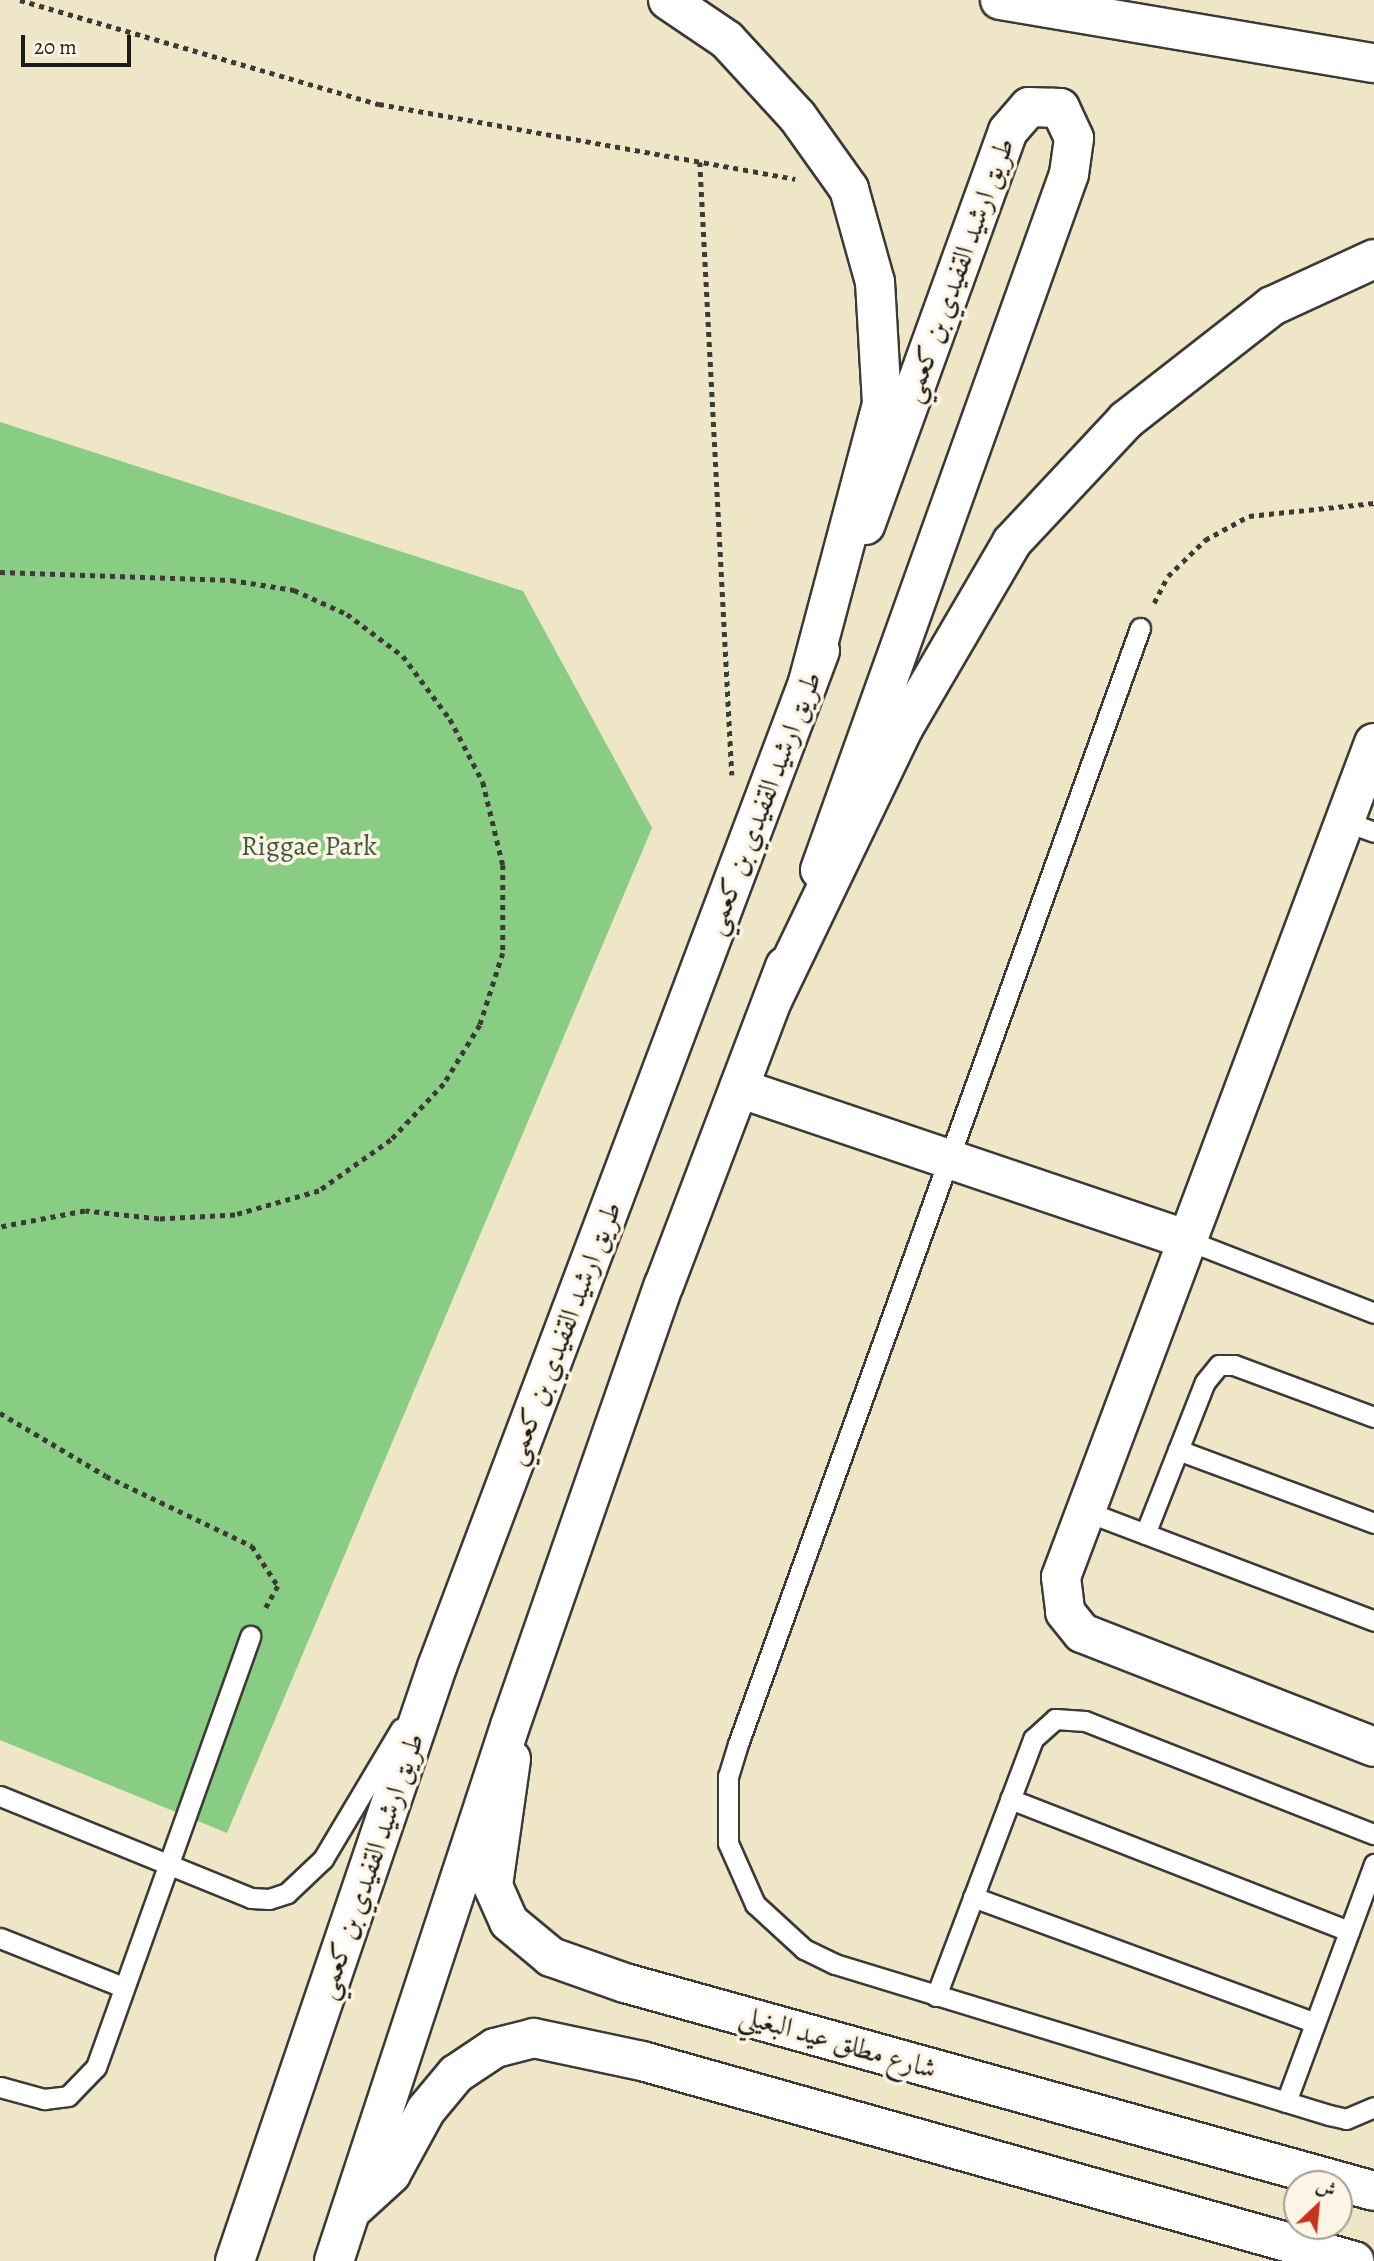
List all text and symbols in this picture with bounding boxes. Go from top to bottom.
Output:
scale bar [24,21,135,65]
text: 20 m [34,33,77,61]
street label: طريق ارشيد القفيدي بن كعمي [894,133,1022,407]
street label: طريق ارشيد القفيدي بن كعمي [697,667,829,939]
park label: Riggae Park [241,829,377,863]
street label: طريق ارشيد القفيدي بن كعمي [497,1197,629,1469]
street label: طريق ارشيد القفيدي بن كعمي [309,1729,431,2003]
street label: شارع مطلق عيد البغيلي [736,1998,940,2086]
north arrow [1283,2170,1353,2240]
text: ش [1312,2172,1340,2204]

